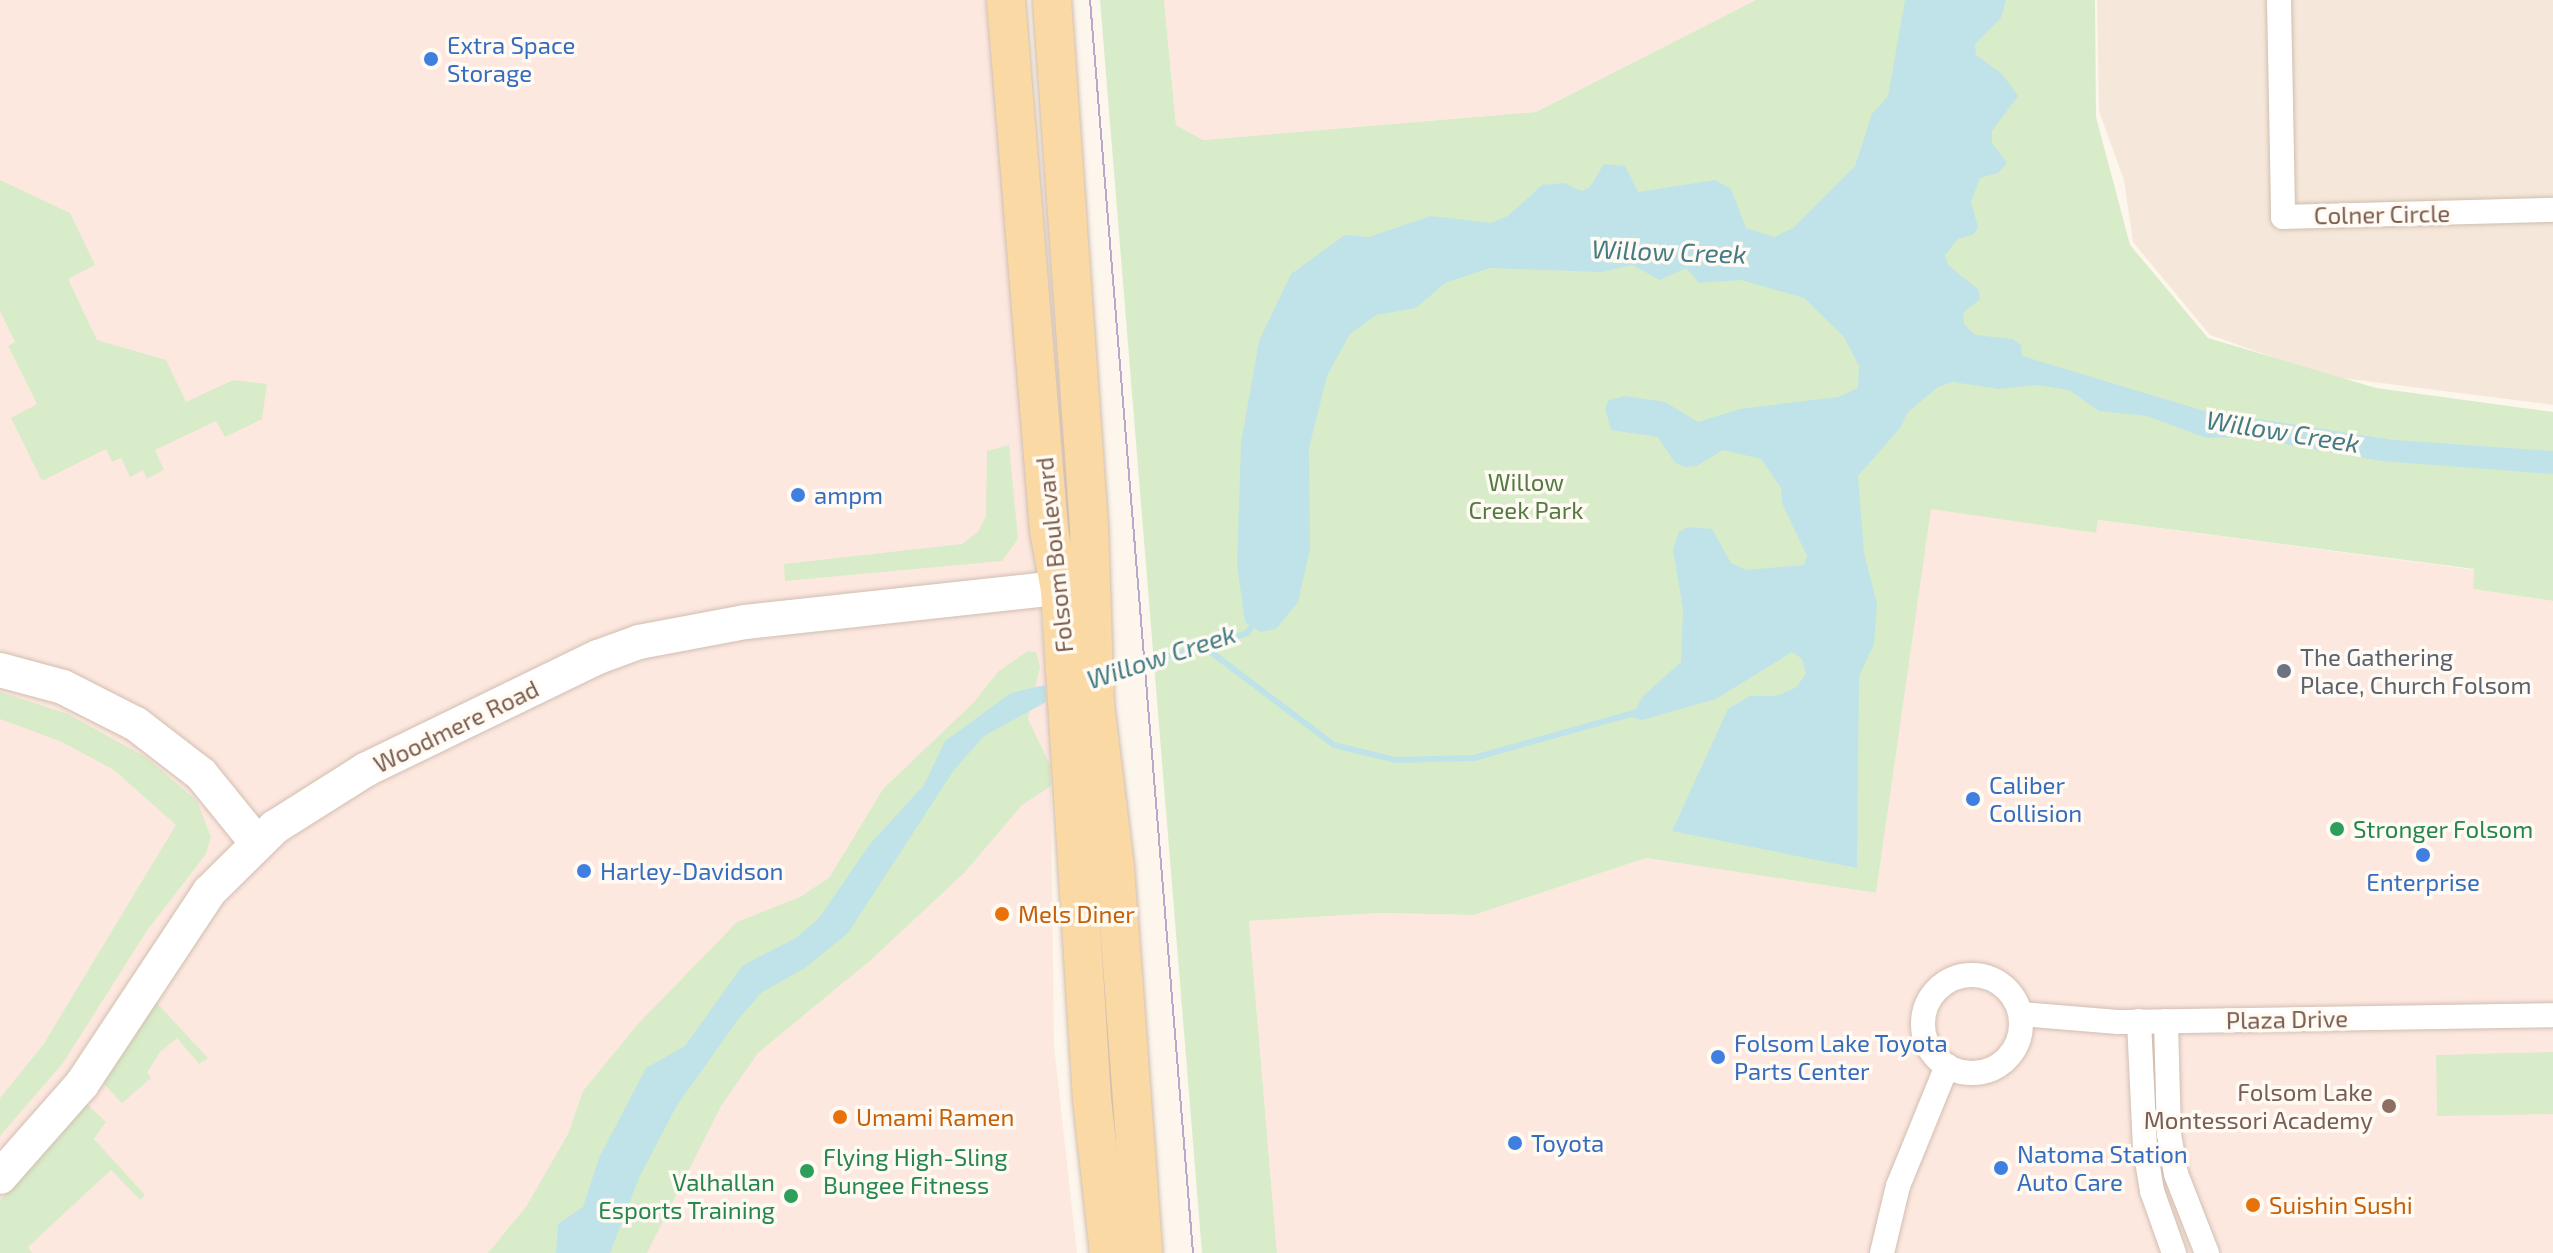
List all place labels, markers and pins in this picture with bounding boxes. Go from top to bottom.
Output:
place label: Extra Space Storage [447,31,575,87]
marker: Extra Space Storage [422,50,440,68]
place label: ampm [814,481,883,509]
marker: ampm [789,486,807,504]
place label: The Gathering Place, Church Folsom [2300,643,2532,699]
marker: The Gathering Place, Church Folsom [2275,662,2293,680]
place label: Caliber Collision [1989,771,2082,827]
marker: Caliber Collision [1964,790,1982,808]
place label: Stronger Folsom [2353,815,2534,843]
marker: Stronger Folsom [2328,820,2346,838]
marker: Enterprise [2414,846,2432,864]
place label: Harley-Davidson [600,857,784,885]
marker: Harley-Davidson [575,862,593,880]
place label: Enterprise [2366,868,2480,896]
place label: Mels Diner [1018,900,1135,928]
marker: Mels Diner [993,905,1011,923]
place label: Folsom Lake Toyota Parts Center [1734,1029,1948,1085]
marker: Folsom Lake Toyota Parts Center [1709,1048,1727,1066]
place label: Folsom Lake Montessori Academy [2143,1078,2373,1134]
marker: Folsom Lake Montessori Academy [2380,1097,2398,1115]
place label: Umami Ramen [856,1103,1014,1131]
marker: Umami Ramen [831,1108,849,1126]
place label: Toyota [1531,1129,1604,1157]
marker: Toyota [1506,1134,1524,1152]
place label: Natoma Station Auto Care [2017,1140,2188,1196]
place label: Flying High-Sling Bungee Fitness [823,1143,1008,1199]
marker: Natoma Station Auto Care [1992,1159,2010,1177]
marker: Flying High-Sling Bungee Fitness [798,1162,816,1180]
place label: Valhallan Esports Training [598,1168,775,1224]
marker: Valhallan Esports Training [782,1187,800,1205]
place label: Suishin Sushi [2269,1191,2413,1219]
marker: Suishin Sushi [2244,1196,2262,1214]

